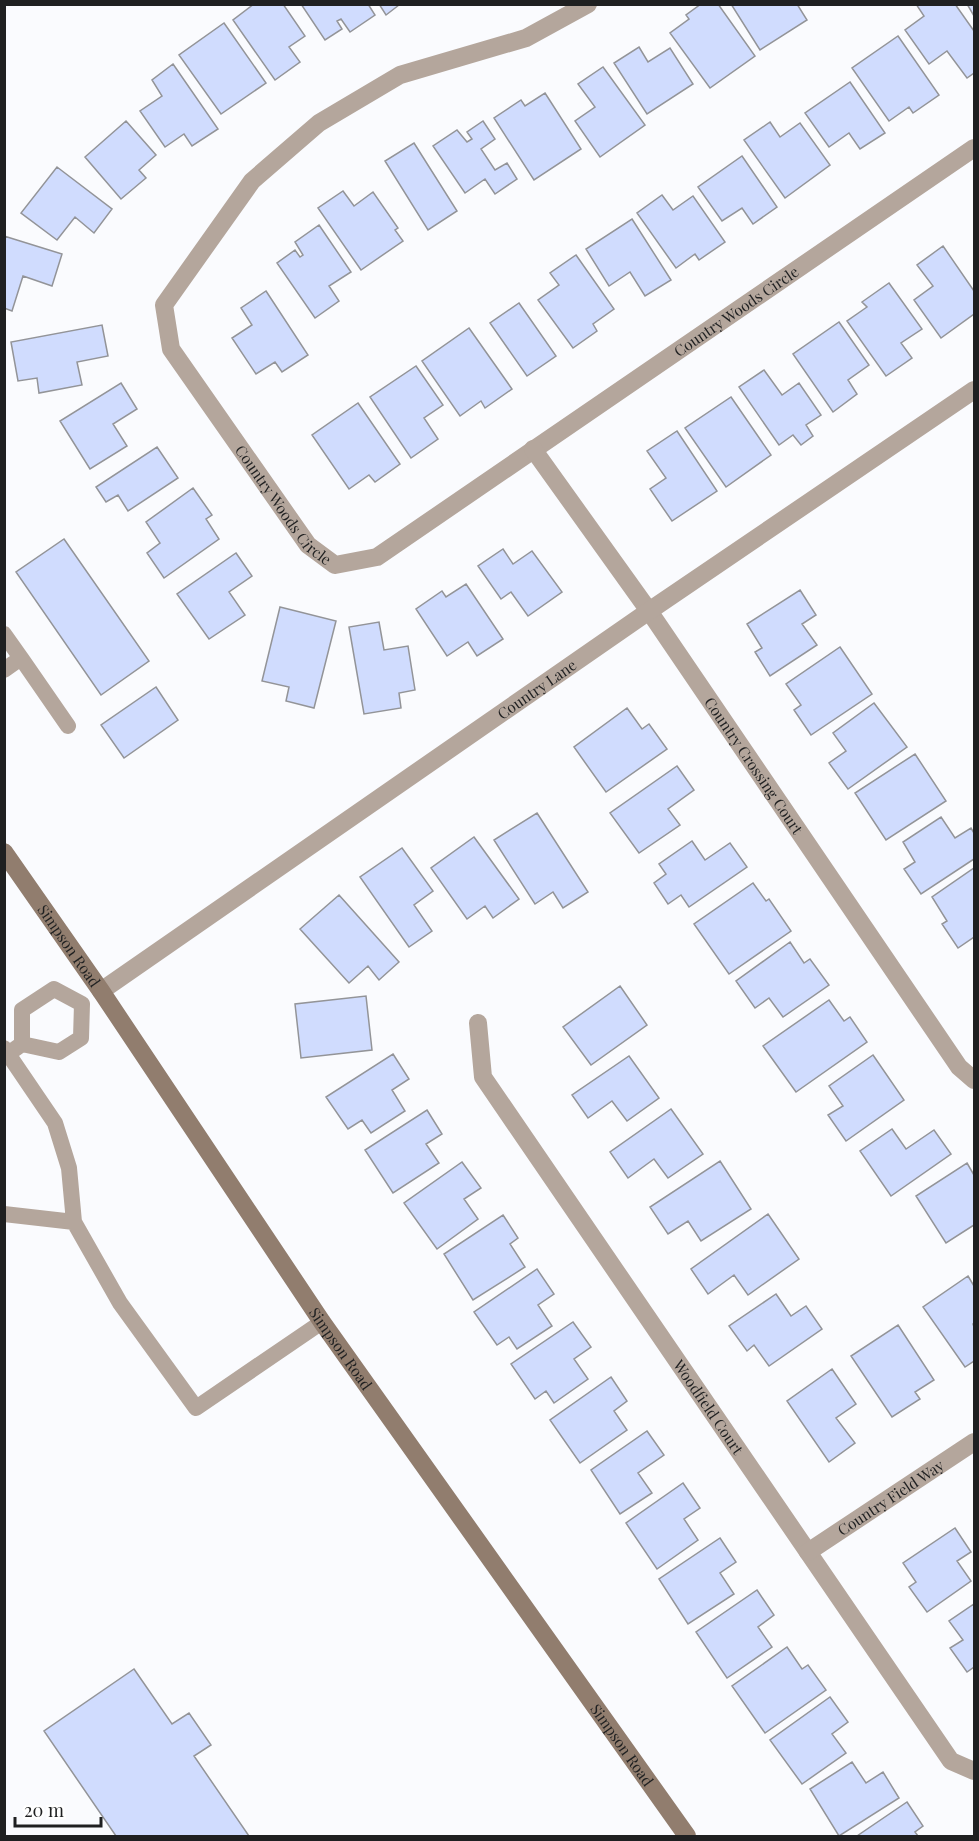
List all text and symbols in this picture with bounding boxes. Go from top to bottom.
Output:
street label: Country Woods Circle [670,261,802,361]
street label: Country Woods Circle [231,441,336,569]
street label: Country Lane [493,655,580,723]
street label: Country Crossing Court [700,693,808,839]
street label: Simpson Road [33,900,105,991]
street label: Simpson Road [305,1303,377,1394]
street label: Woodfield Court [669,1355,749,1459]
street label: Country Field Way [833,1455,948,1540]
street label: Simpson Road [586,1700,658,1790]
scale bar [15,1790,100,1828]
text: 20 m [24,1798,64,1822]

